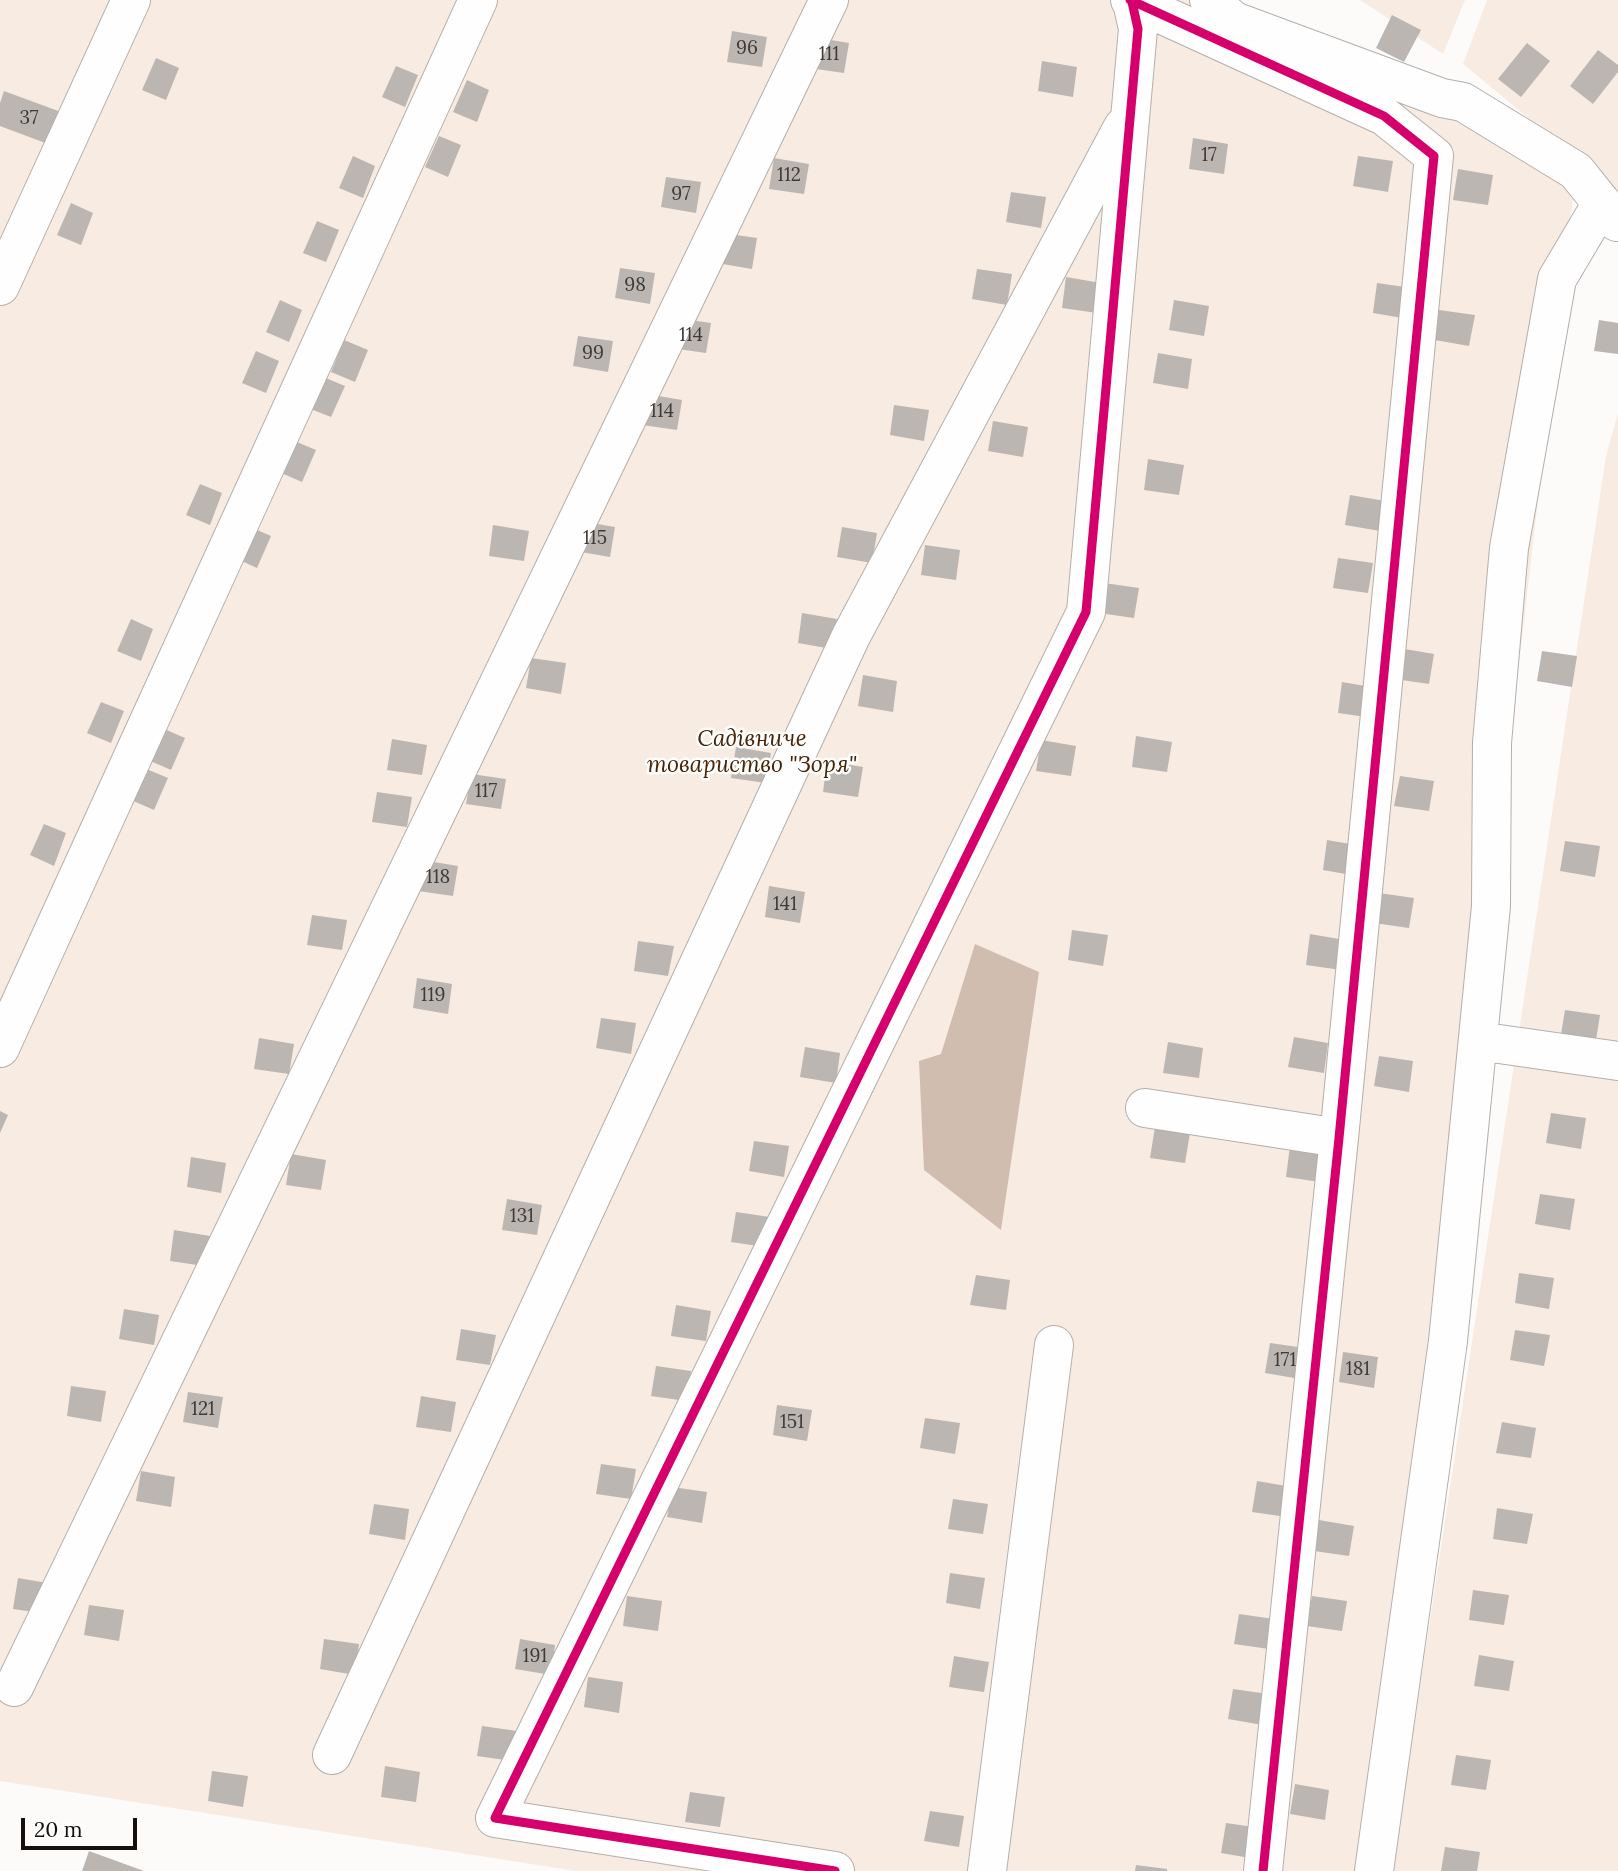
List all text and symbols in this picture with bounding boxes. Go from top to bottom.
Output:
house number: 96 [736,38,758,60]
house number: 111 [819,44,839,66]
house number: 37 [20,108,38,130]
house number: 17 [1201,145,1217,167]
house number: 112 [777,165,801,187]
house number: 97 [671,184,691,206]
house number: 98 [624,275,646,297]
house number: 114 [679,325,703,347]
house number: 99 [582,343,604,365]
house number: 114 [650,401,674,423]
house number: 115 [583,528,607,550]
park label: Садівниче товариство "Зоря" [647,725,857,779]
house number: 117 [475,781,497,803]
house number: 118 [426,867,450,889]
house number: 141 [773,894,797,916]
house number: 119 [421,985,445,1007]
house number: 131 [510,1206,534,1228]
house number: 171 [1274,1350,1296,1372]
house number: 181 [1346,1359,1370,1381]
house number: 121 [191,1399,215,1421]
house number: 151 [780,1412,804,1434]
house number: 191 [523,1646,547,1668]
scale bar [24,1804,140,1848]
text: 20 m [34,1816,83,1843]

